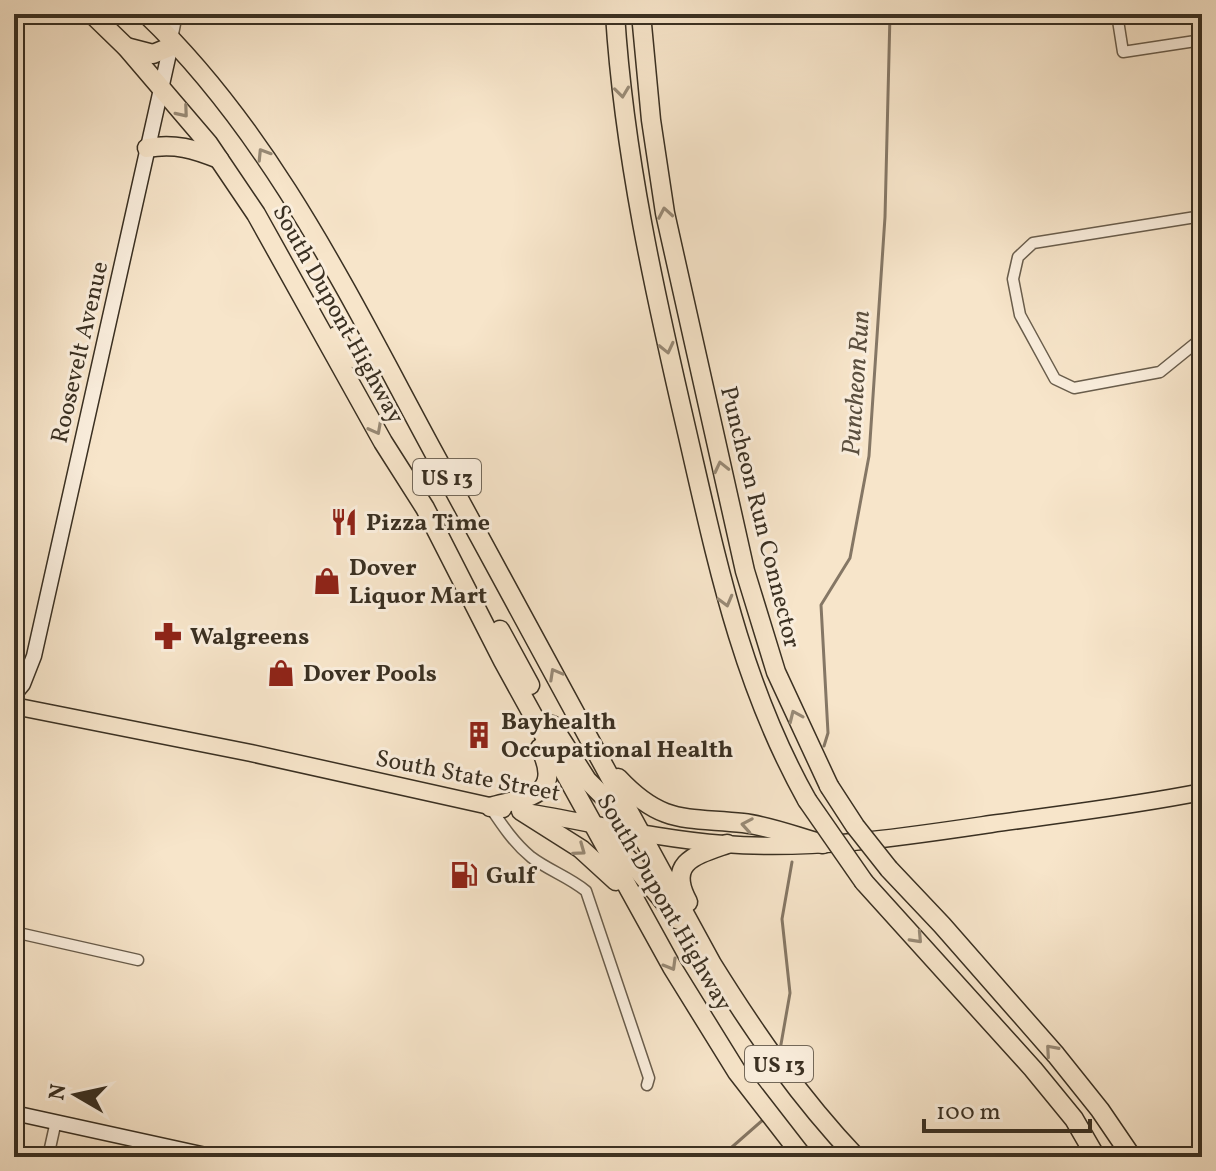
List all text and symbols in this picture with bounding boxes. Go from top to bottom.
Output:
one-way arrow [614,86,631,99]
one-way arrow [173,103,188,118]
one-way arrow [257,148,272,163]
street label: South Dupont Highway [263,199,412,431]
one-way arrow [658,206,675,220]
street label: Roosevelt Avenue [44,258,118,447]
water label: Puncheon Run [834,309,880,457]
one-way arrow [658,340,675,354]
street label: Puncheon Run Connector [710,383,808,652]
one-way arrow [367,421,382,435]
road number: US 13 [413,459,481,495]
one-way arrow [713,461,730,474]
restaurant icon: Pizza Time [329,507,359,537]
place label: Pizza Time [366,507,490,541]
place label: Dover Liquor Mart [349,552,487,614]
shop icon: Dover Liquor Mart [312,566,342,596]
one-way arrow [717,593,734,607]
pharmacy icon: Walgreens [153,621,183,651]
place label: Walgreens [190,621,309,655]
shop icon: Dover Pools [266,658,296,688]
place label: Dover Pools [303,658,437,692]
one-way arrow [549,667,564,682]
place label: Bayhealth Occupational Health [501,706,733,768]
one-way arrow [789,709,805,724]
building icon: Bayhealth Occupational Health [464,720,494,750]
street label: South State Street [372,742,563,812]
street label: South Dupont Highway [587,788,739,1018]
one-way arrow [740,818,754,835]
one-way arrow [572,840,586,855]
fuel station icon: Gulf [449,860,479,890]
place label: Gulf [486,860,538,894]
one-way arrow [908,929,922,944]
one-way arrow [661,956,677,971]
one-way arrow [1047,1045,1061,1059]
road number: US 13 [745,1046,813,1082]
north arrow [36,1055,116,1135]
text: N [42,1082,75,1103]
scale bar [924,1083,1090,1133]
text: 100 m [936,1096,1001,1130]

